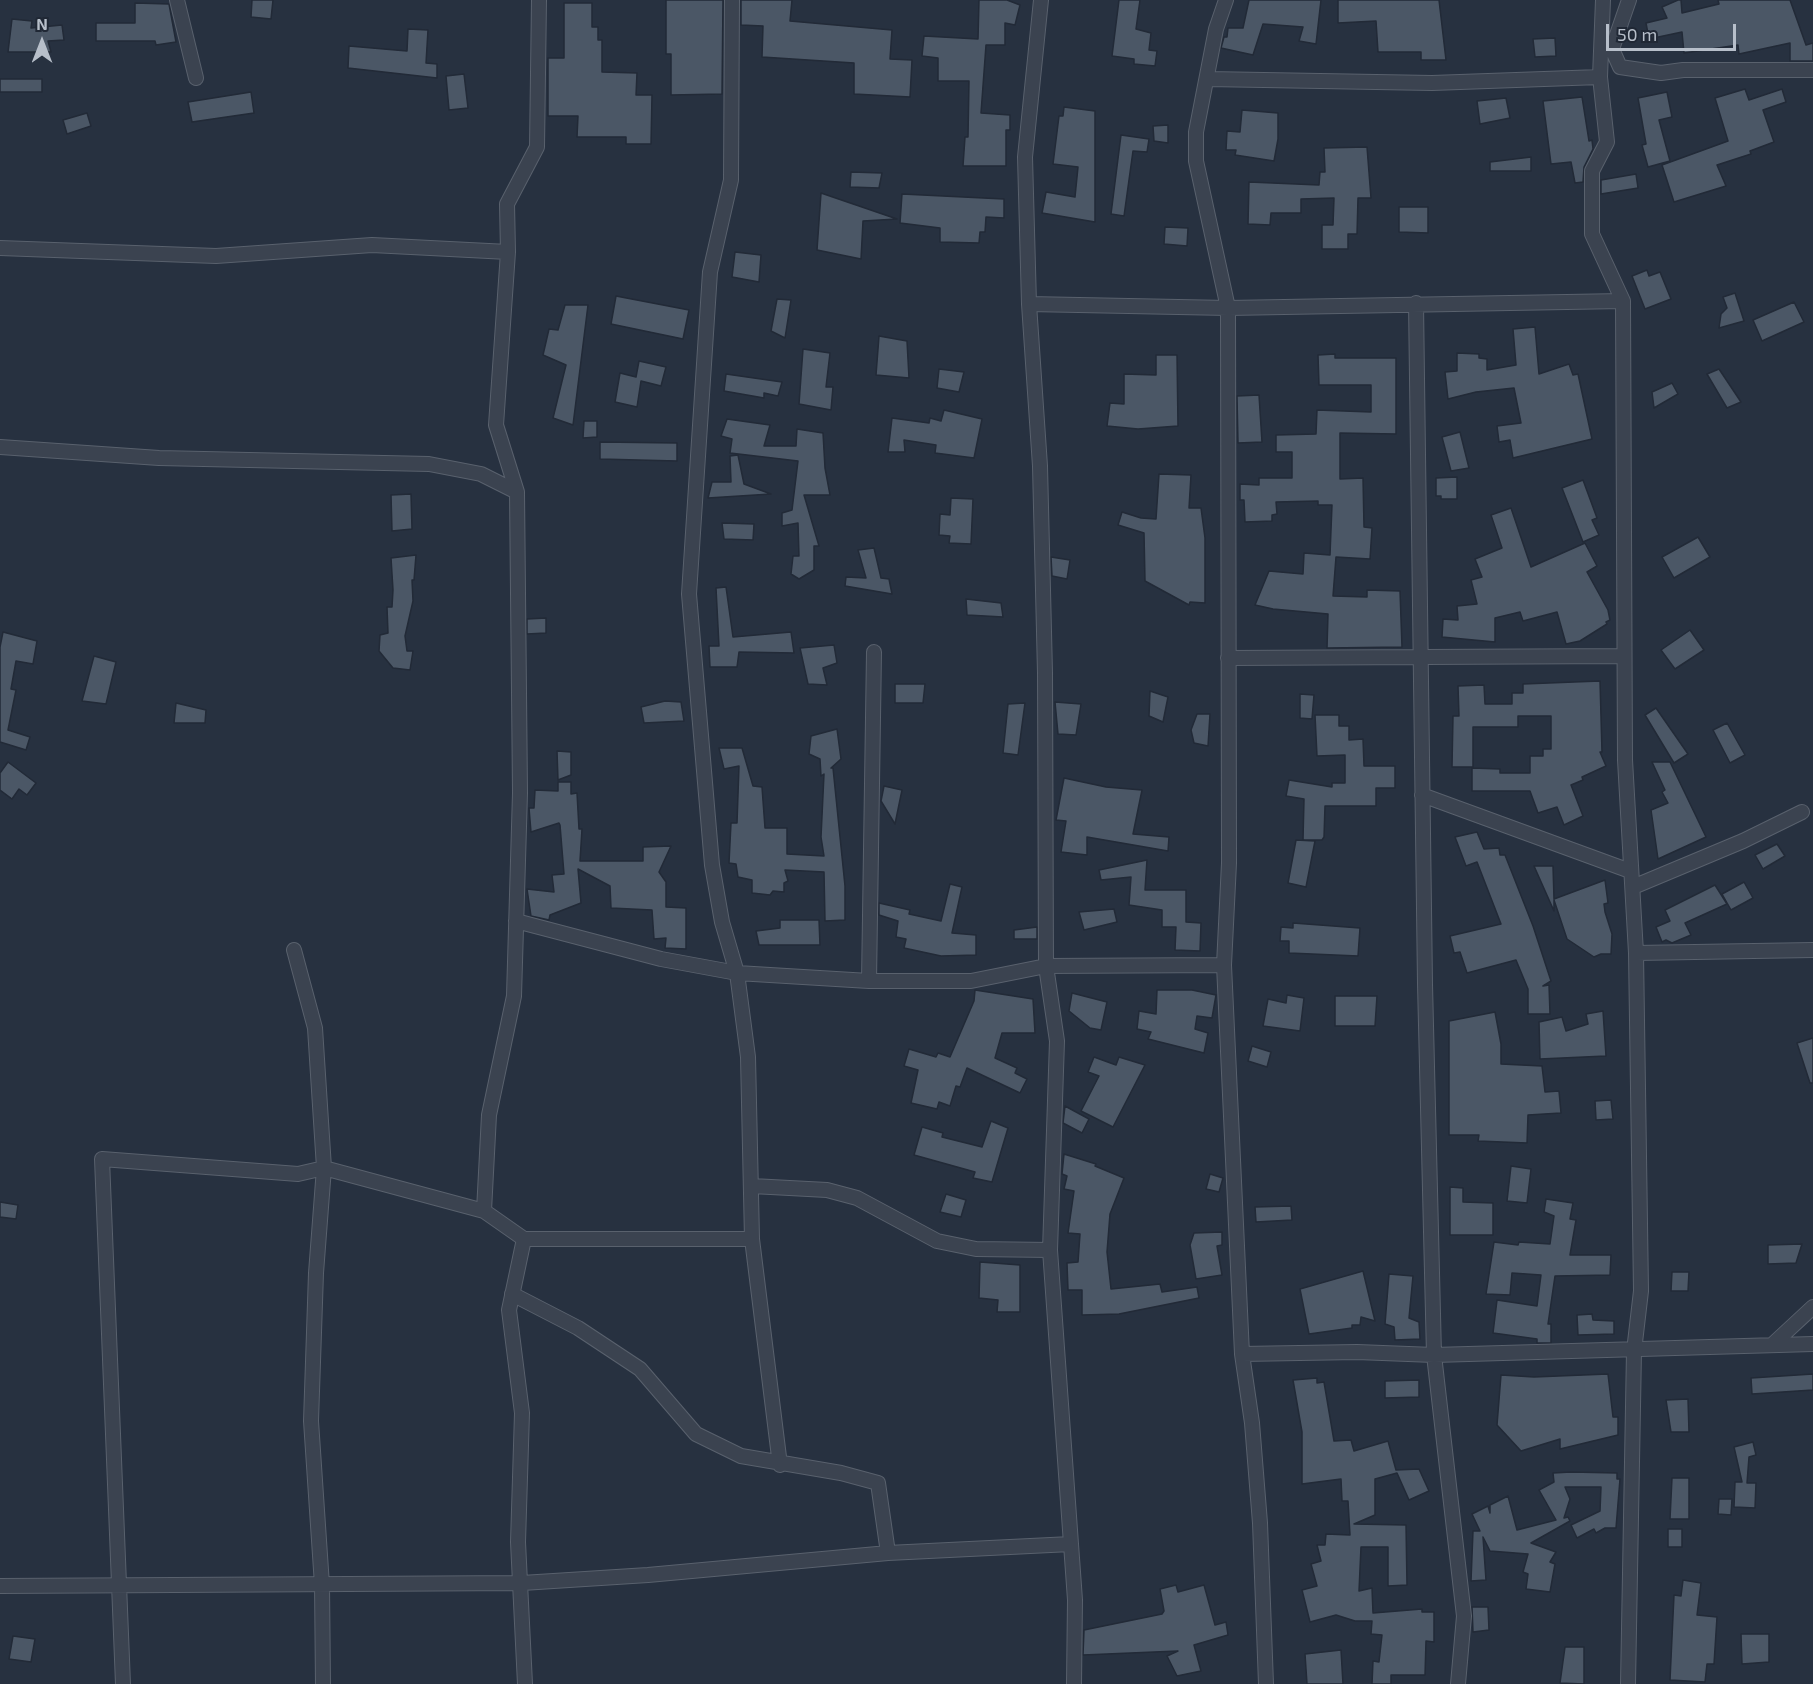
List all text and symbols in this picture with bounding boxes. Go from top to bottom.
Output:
north arrow [12,12,72,72]
scale bar [1609,12,1740,50]
text: N [36,14,48,33]
text: 50 m [1617,23,1657,45]

